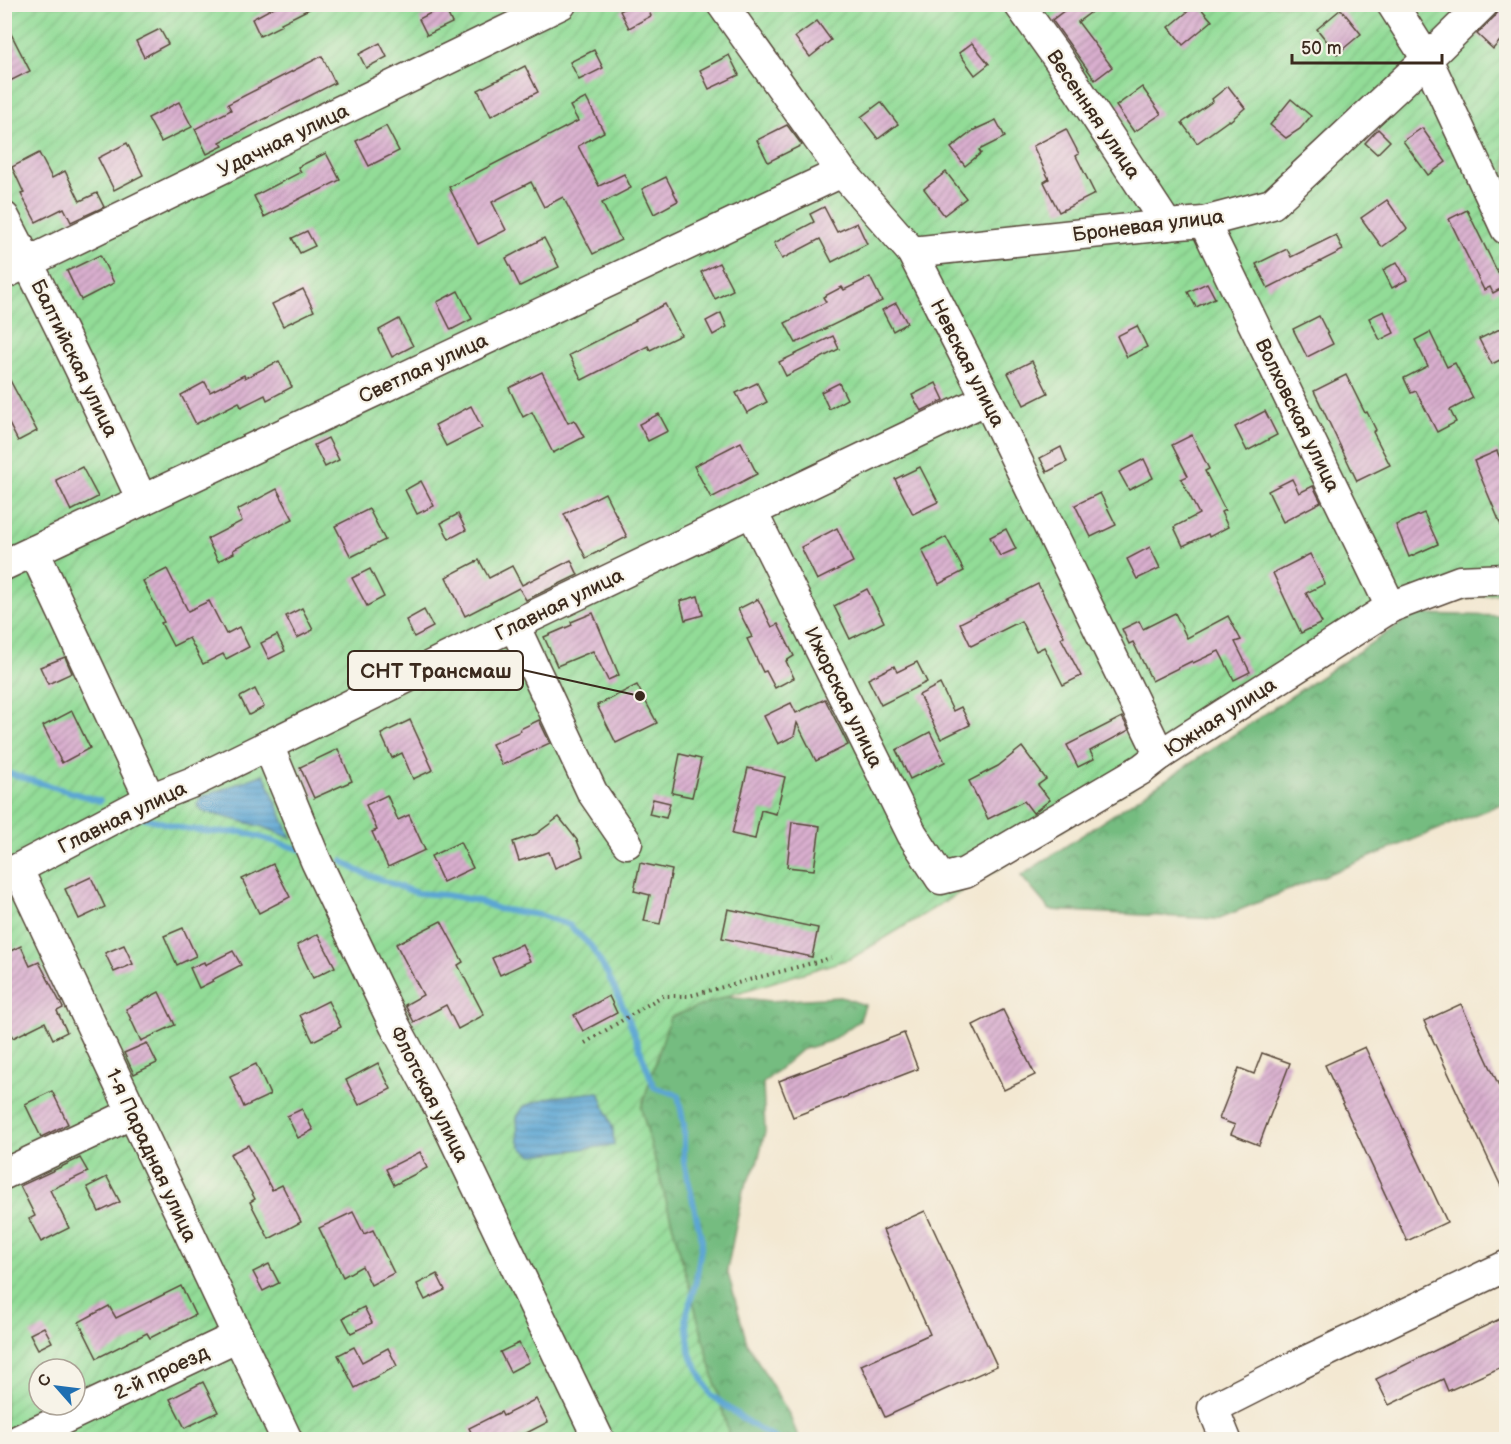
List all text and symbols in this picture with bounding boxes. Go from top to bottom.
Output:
scale bar [1292,27,1442,65]
text: 50 m [1301,38,1342,59]
street label: Весенняя улица [1041,46,1145,184]
street label: Удачная улица [214,99,353,183]
street label: Броневая улица [1071,205,1225,247]
street label: Балтийская улица [25,276,123,441]
street label: Невская улица [925,296,1010,432]
street label: Светлая улица [355,328,492,409]
street label: Волховская улица [1250,335,1345,496]
street label: Главная улица [491,563,628,646]
street label: Ижорская улица [799,623,888,772]
callout: СНТ Трансмаш [348,651,523,690]
text: СНТ Трансмаш [360,659,512,684]
street label: Южная улица [1160,673,1281,763]
street label: Главная улица [54,776,191,859]
street label: Флотская улица [384,1022,474,1167]
street label: 1-я Парадная улица [100,1065,202,1246]
street label: 2-й проезд [110,1340,213,1405]
north arrow [27,1357,87,1417]
text: С [34,1371,56,1390]

